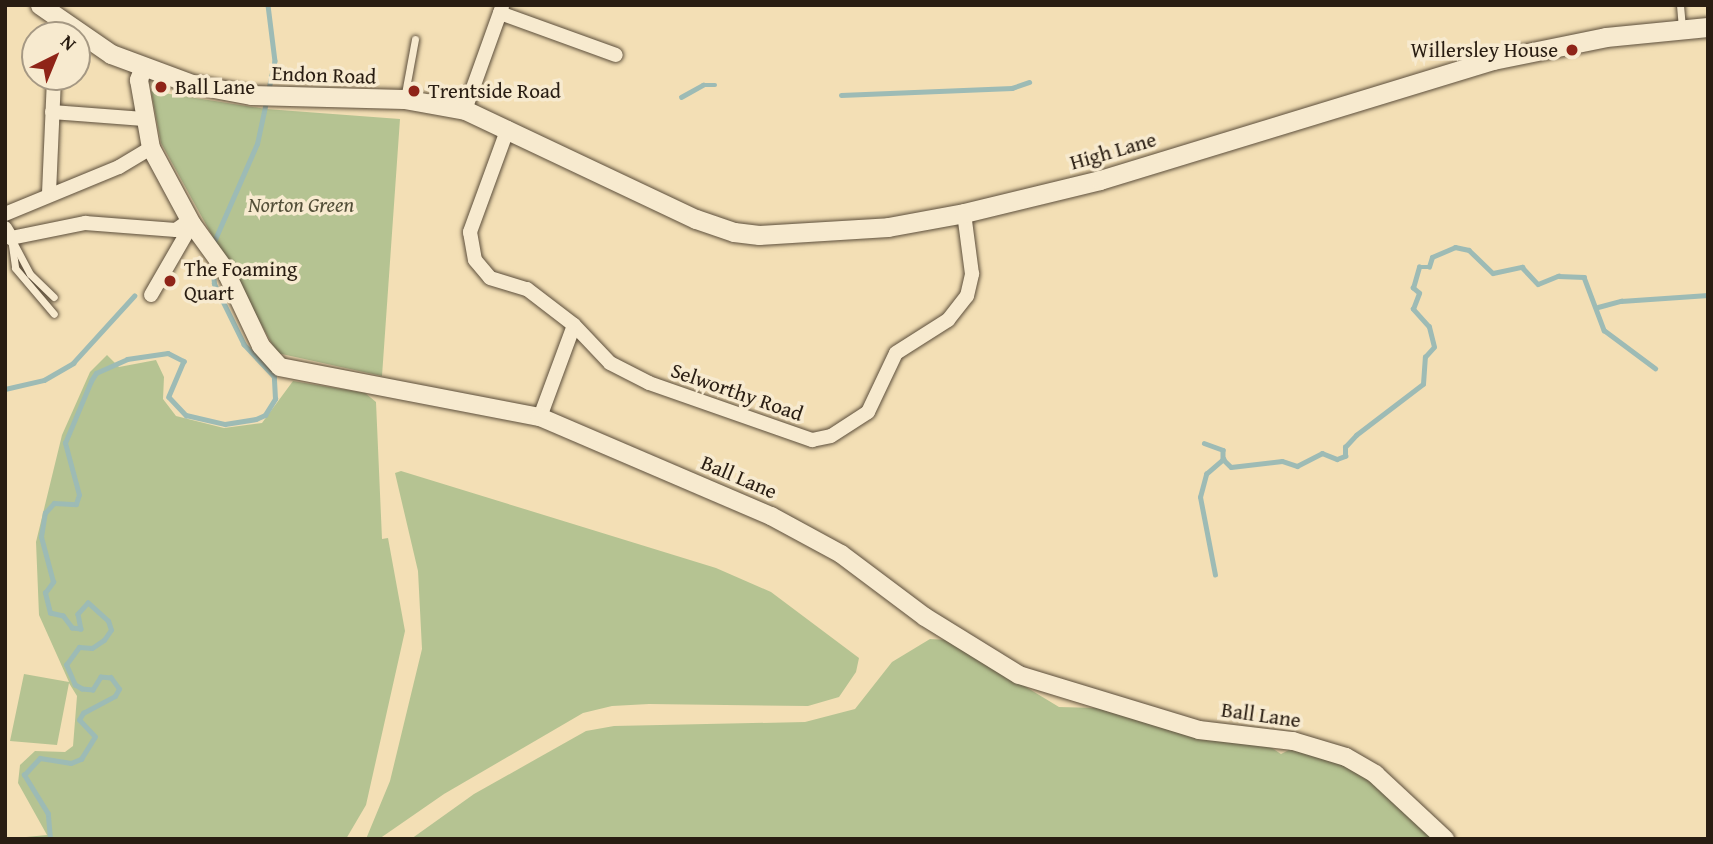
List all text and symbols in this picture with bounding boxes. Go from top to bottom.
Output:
north arrow [21,21,91,91]
text: N [55,28,83,57]
place label: Willersley House [1411,37,1558,63]
marker: Willersley House [1564,42,1580,58]
street label: Endon Road [271,61,377,89]
place label: Ball Lane [175,74,255,100]
place label: Trentside Road [428,78,561,104]
marker: Ball Lane [153,79,169,95]
marker: Trentside Road [406,83,422,99]
street label: High Lane [1067,127,1159,175]
park label: Norton Green [248,192,354,218]
place label: The Foaming Quart [184,256,297,306]
marker: The Foaming Quart [162,273,178,289]
street label: Selworthy Road [668,358,806,426]
street label: Ball Lane [697,450,781,504]
street label: Ball Lane [1220,697,1302,733]

